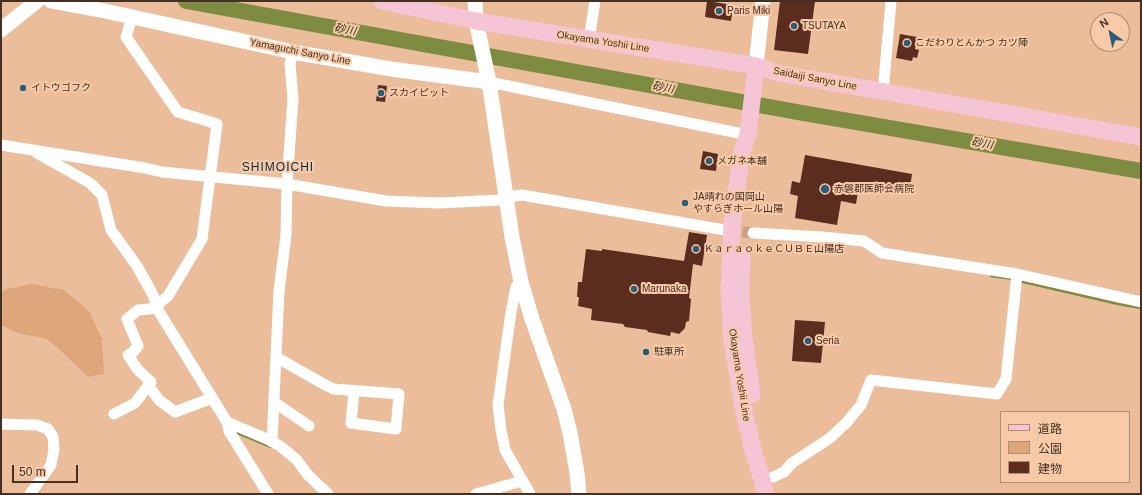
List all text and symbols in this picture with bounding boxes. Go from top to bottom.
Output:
place label: Paris Miki [727,5,770,17]
marker: Paris Miki [714,6,724,16]
north arrow [1090,12,1130,52]
text: N [1097,16,1111,30]
place label: TSUTAYA [802,20,846,32]
marker: TSUTAYA [789,21,799,31]
water label: 砂川 [333,22,357,38]
street label: Okayama Yoshii Line [556,29,650,55]
street label: Yamaguchi Sanyo Line [249,36,351,68]
place label: こだわりとんかつ カツ陣 [915,37,1028,49]
marker: こだわりとんかつ カツ陣 [902,38,912,48]
street label: Saidaiji Sanyo Line [772,65,858,93]
water label: 砂川 [651,80,675,96]
place label: イトウゴフク [31,82,91,94]
marker: イトウゴフク [18,83,28,93]
place label: スカイピット [389,87,449,99]
marker: スカイピット [376,88,386,98]
water label: 砂川 [970,136,994,152]
place label: メガネ本舗 [717,155,767,167]
marker: メガネ本舗 [704,156,714,166]
district label: SHIMOICHI [242,161,314,175]
marker: 赤磐郡医師会病院 [819,183,831,195]
place label: 赤磐郡医師会病院 [834,183,914,195]
place label: JA晴れの国岡山 やすらぎホール山陽 [693,191,783,214]
marker: JA晴れの国岡山 やすらぎホール山陽 [680,198,690,208]
place label: ＫａｒａｏｋｅＣＵＢＥ山陽店 [704,243,844,255]
marker: ＫａｒａｏｋｅＣＵＢＥ山陽店 [691,244,701,254]
place label: Marunaka [642,283,686,295]
marker: Marunaka [629,284,639,294]
street label: Okayama Yoshii Line [726,328,752,422]
place label: Seria [816,335,839,347]
marker: Seria [803,336,813,346]
place label: 駐車所 [654,346,684,358]
marker: 駐車所 [641,347,651,357]
legend [1000,411,1130,483]
text: 道路 [1038,422,1062,436]
text: 公園 [1038,442,1062,456]
scale bar [14,457,80,483]
text: 建物 [1038,462,1062,476]
text: 50 m [19,465,46,479]

